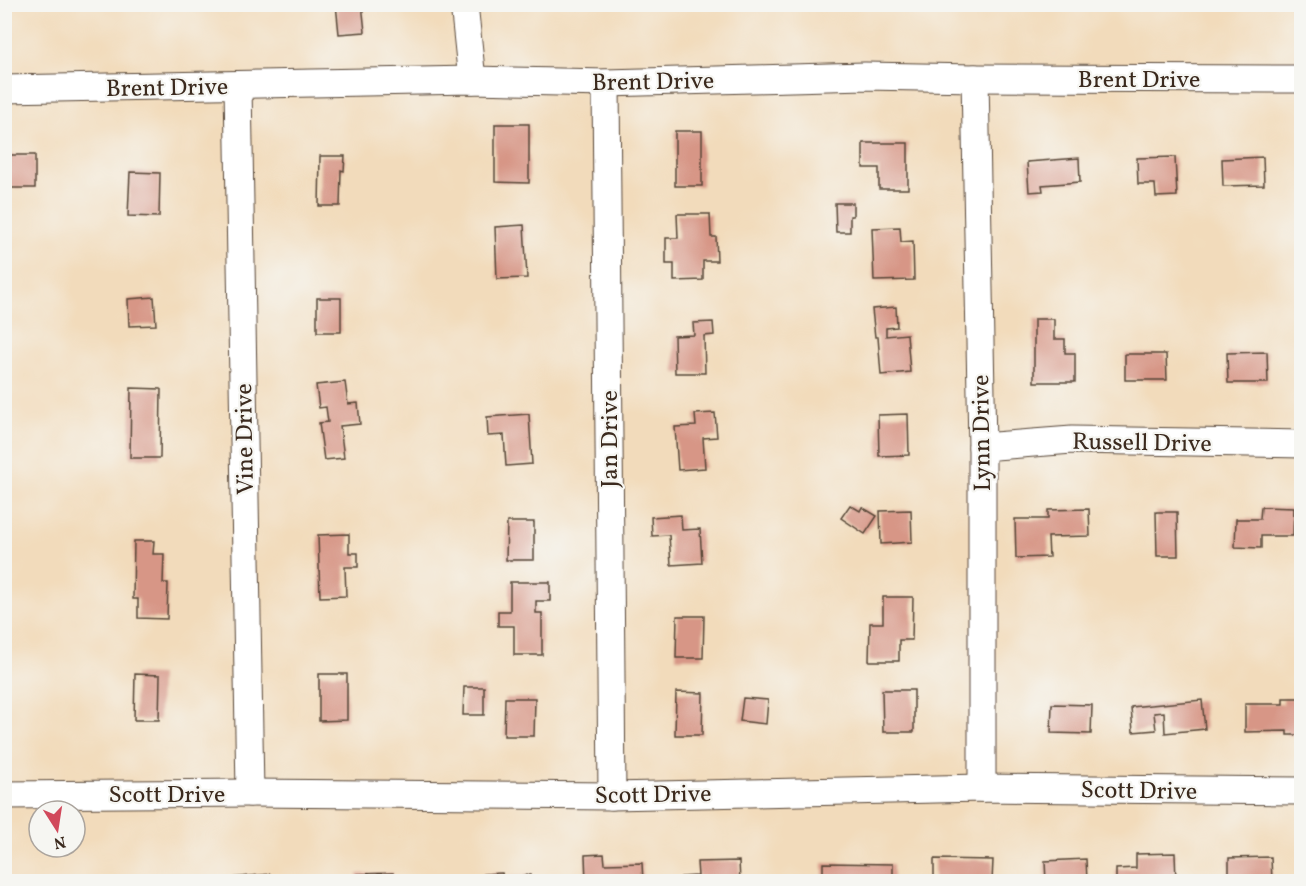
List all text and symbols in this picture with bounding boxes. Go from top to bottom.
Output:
street label: Brent Drive [1078,64,1200,98]
street label: Brent Drive [591,65,715,101]
street label: Brent Drive [105,71,229,107]
street label: Lynn Drive [965,374,1001,492]
street label: Vine Drive [228,383,264,495]
street label: Jan Drive [594,390,628,488]
street label: Russell Drive [1072,426,1212,462]
street label: Scott Drive [1080,774,1198,810]
street label: Scott Drive [594,778,712,814]
street label: Scott Drive [109,779,225,813]
north arrow [27,799,87,859]
text: N [51,830,68,854]

